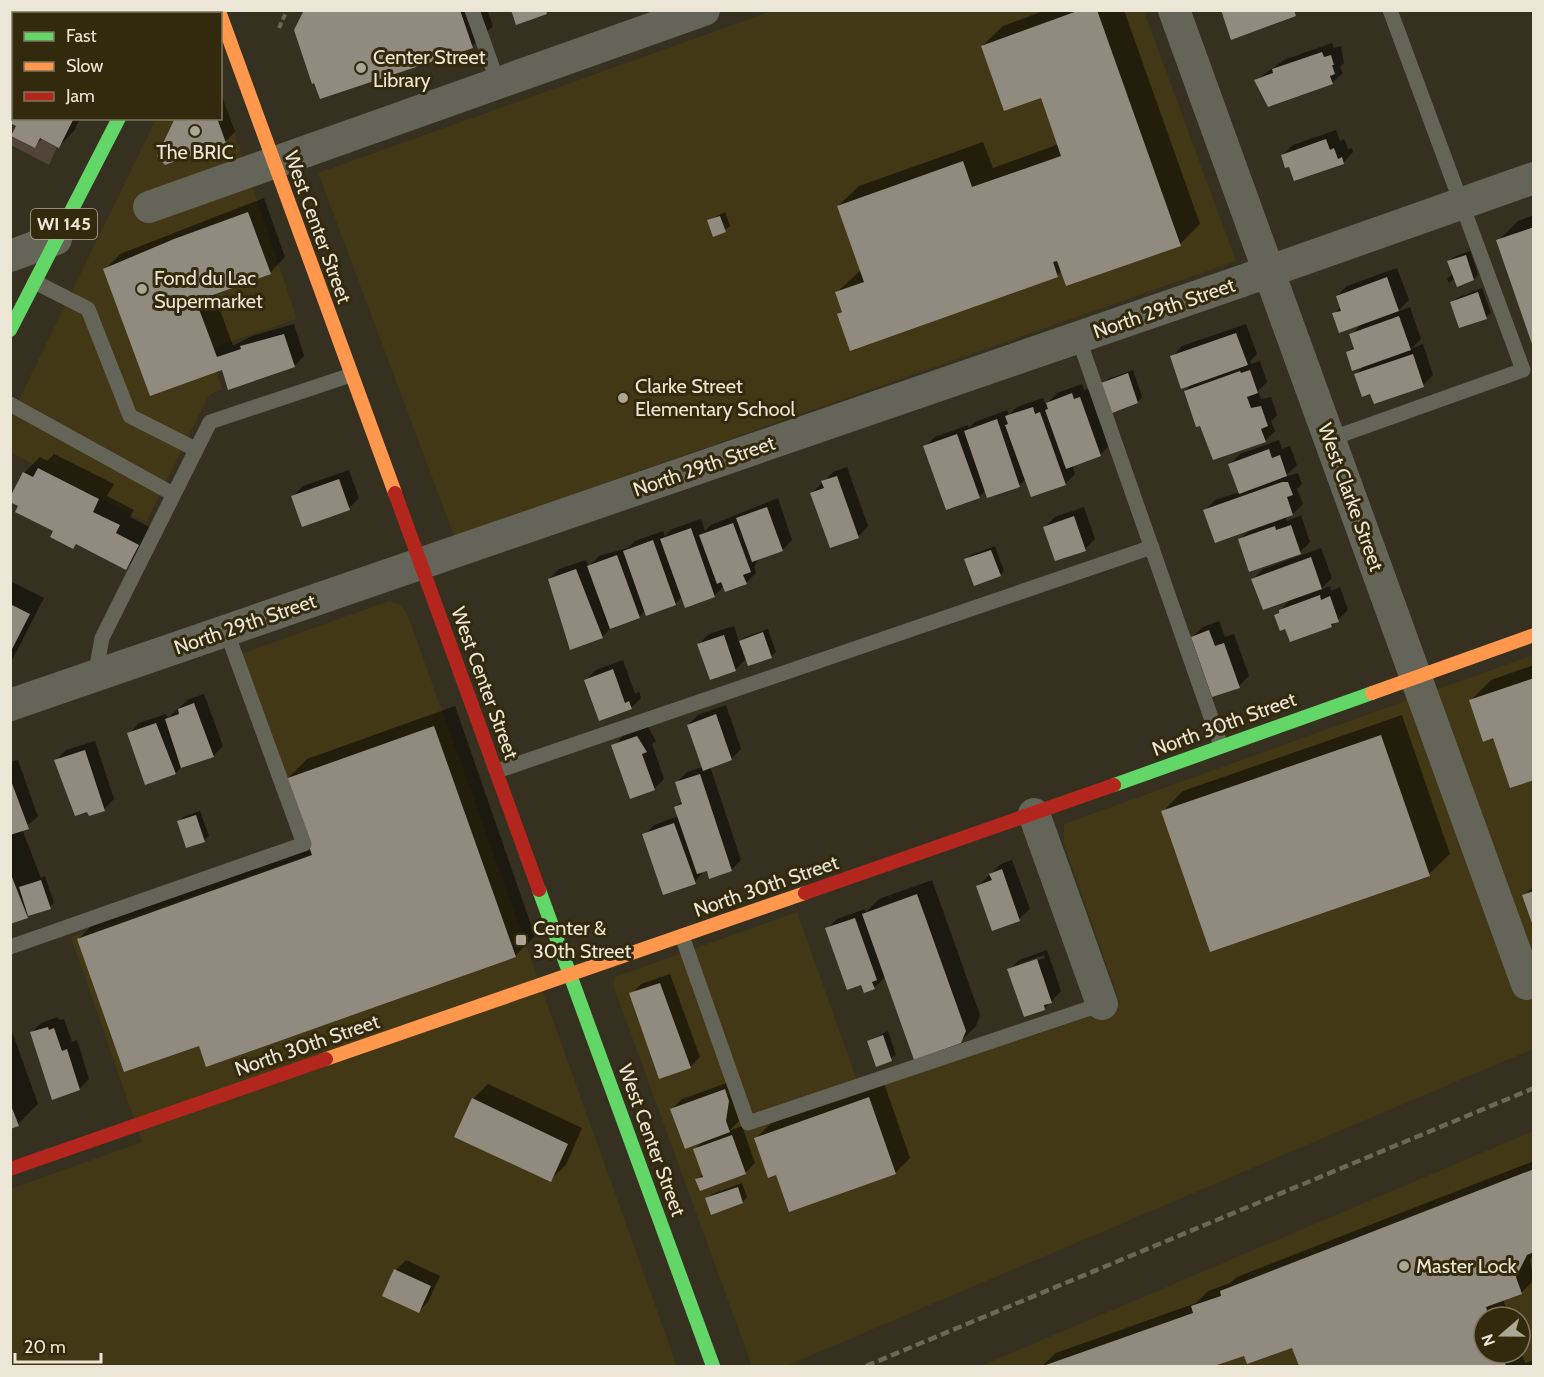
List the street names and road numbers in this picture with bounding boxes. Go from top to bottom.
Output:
street label: West Center Street [279,148,357,307]
road number: WI 145 [31,209,97,239]
street label: North 29th Street [1090,272,1238,344]
street label: West Clarke Street [1313,420,1389,574]
street label: North 29th Street [630,430,778,502]
street label: North 29th Street [171,588,319,660]
street label: West Center Street [446,604,524,763]
street label: North 30th Street [1149,687,1300,761]
street label: North 30th Street [690,850,842,922]
street label: North 30th Street [231,1009,383,1081]
street label: West Center Street [613,1061,691,1220]

